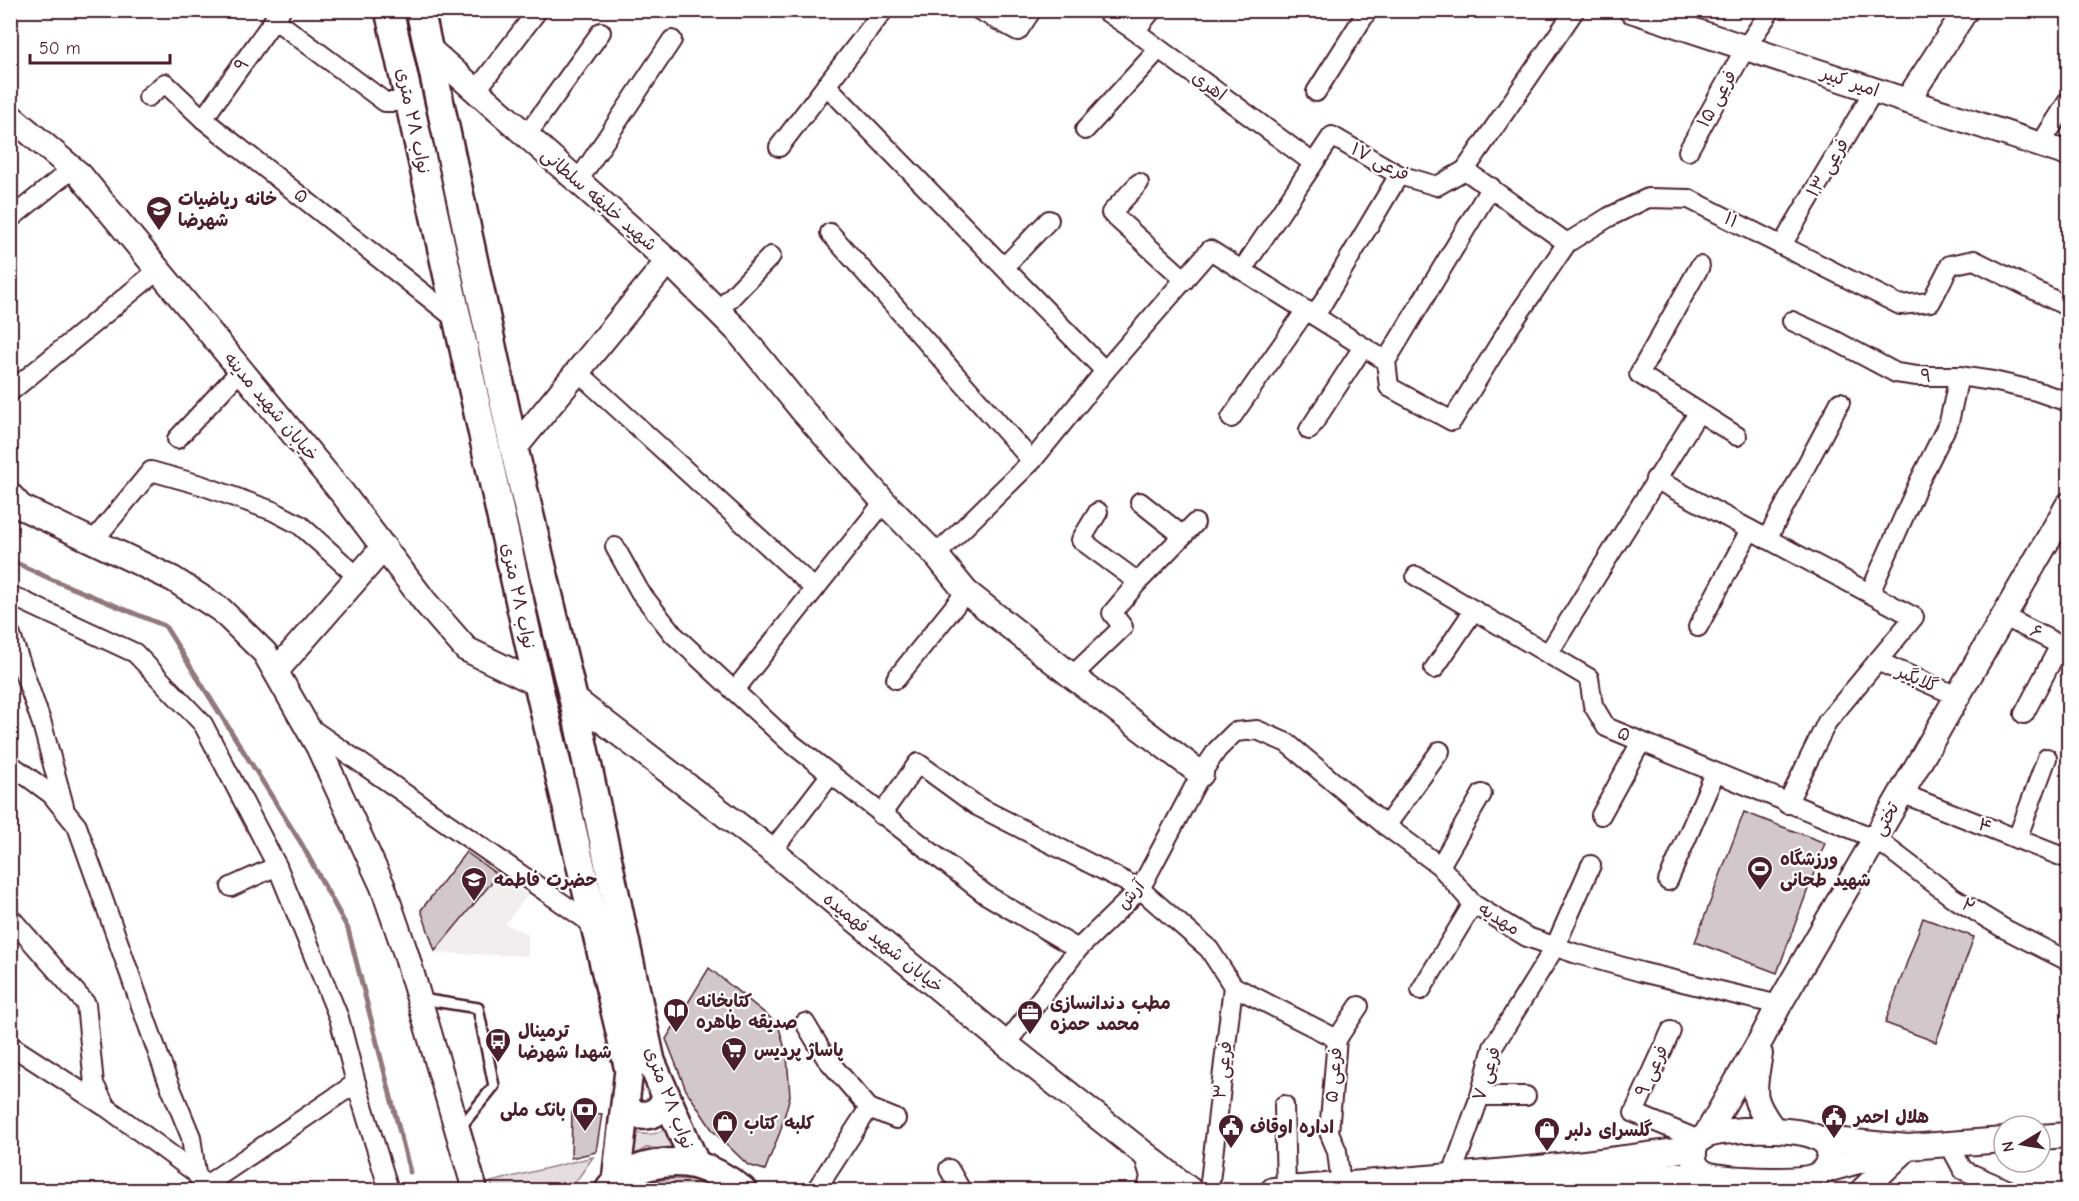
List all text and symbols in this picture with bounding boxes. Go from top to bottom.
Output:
scale bar [30,27,170,65]
text: 50 m [39,38,81,59]
street label: ۹ [230,54,254,76]
street label: امیر کبیر [1816,62,1882,102]
street label: نواب ۲۸ متری [392,66,434,176]
street label: اهری [1188,67,1230,105]
street label: فرعی ۱۵ [1693,67,1741,131]
street label: فرعی ۱۳ [1802,135,1854,201]
street label: فرعی ۱۷ [1347,138,1413,186]
street label: شهید خلیفه سلطانی [537,144,661,256]
street label: ۵ [290,184,312,208]
place label: خانه ریاضیات شهرضا [178,189,277,231]
school or university icon: خانه ریاضیات شهرضا [144,194,174,232]
street label: ۱۱ [1720,208,1742,232]
street label: خیابان شهید مدینه [219,348,323,466]
street label: ۹ [1920,365,1932,387]
street label: نواب ۲۸ متری [497,541,539,651]
street label: ۶ [2026,620,2046,644]
street label: گلابگیر [1891,660,1941,698]
street label: ۵ [1614,722,1634,746]
street label: تختی [1868,798,1904,839]
street label: ۴ [1975,814,1995,838]
place label: ورزشگاه شهید طحانی [1780,848,1871,892]
sports icon: ورزشگاه شهید طحانی [1745,854,1775,892]
school or university icon: حضرت فاطمه [459,865,489,903]
place label: حضرت فاطمه [494,870,597,891]
street label: آرش [1113,875,1150,914]
street label: خیابان شهید فهمیده [819,888,947,998]
street label: ۲ [1957,894,1979,918]
street label: مهدیه [1474,898,1524,940]
place label: کتابخانه صدیقه طاهره [696,991,797,1033]
place label: مطب دندانسازی محمد حمزه [1050,993,1171,1035]
library icon: کتابخانه صدیقه طاهره [661,996,691,1034]
office icon: مطب دندانسازی محمد حمزه [1015,998,1045,1036]
place label: ترمینال شهدا شهرضا [518,1021,612,1063]
bus stop icon: ترمینال شهدا شهرضا [483,1026,513,1064]
supermarket icon: پاساژ پردیس [719,1035,749,1073]
place label: پاساژ پردیس [754,1040,844,1062]
street label: فرعی ۳ [1209,1040,1237,1100]
street label: فرعی ۹ [1631,1042,1673,1100]
street label: نواب ۲۸ متری [640,1044,698,1152]
street label: فرعی ۷ [1468,1044,1506,1104]
street label: فرعی ۵ [1321,1046,1347,1104]
bank icon: بانک ملی [570,1095,600,1133]
place label: بانک ملی [500,1100,566,1122]
public building icon: هلال احمر [1819,1102,1849,1140]
place label: هلال احمر [1852,1107,1929,1128]
shop icon: کلبه کتاب [710,1108,740,1146]
public building icon: اداره اوقاف [1216,1112,1246,1150]
place label: کلبه کتاب [744,1113,814,1134]
north arrow [1992,1114,2052,1174]
shop icon: گلسرای دلبر [1532,1115,1562,1153]
place label: اداره اوقاف [1250,1117,1334,1138]
place label: گلسرای دلبر [1564,1119,1653,1141]
text: N [1998,1140,2018,1154]

